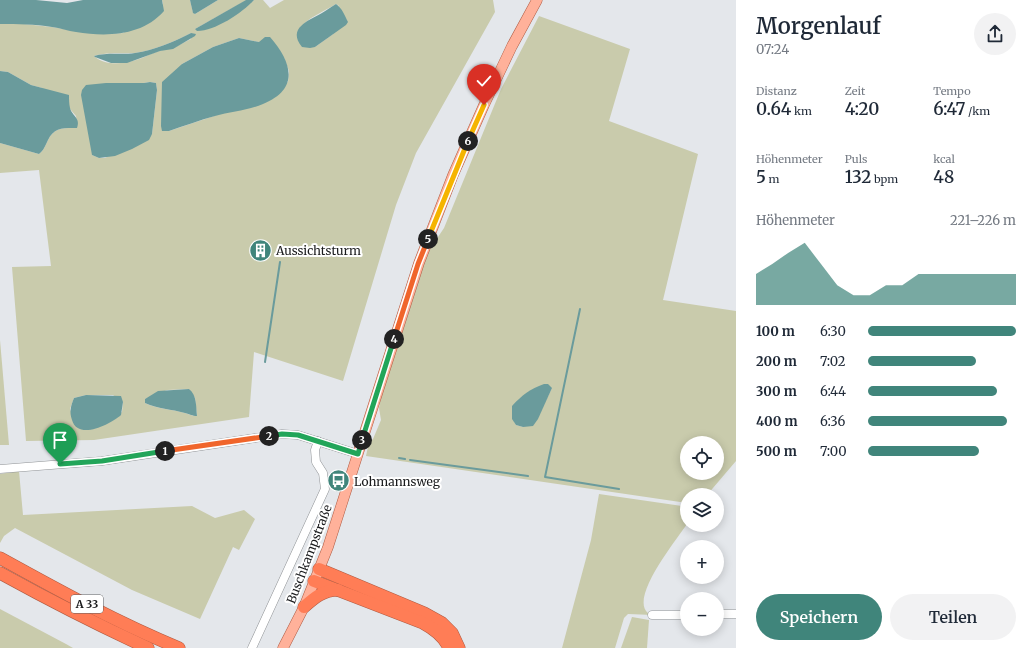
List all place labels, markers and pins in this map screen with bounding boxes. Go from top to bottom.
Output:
pin [467,64,501,105]
pin: 6 [458,131,478,151]
pin: 5 [418,229,438,249]
building icon: Aussichtsturm [248,237,274,263]
place label: Aussichtsturm [275,243,361,258]
pin: 4 [384,329,404,349]
pin [43,423,77,464]
pin: 2 [259,426,279,446]
pin: 3 [352,430,372,450]
pin: 1 [155,441,175,461]
bus stop icon: Lohmannsweg [325,468,351,494]
place label: Lohmannsweg [354,474,441,489]

